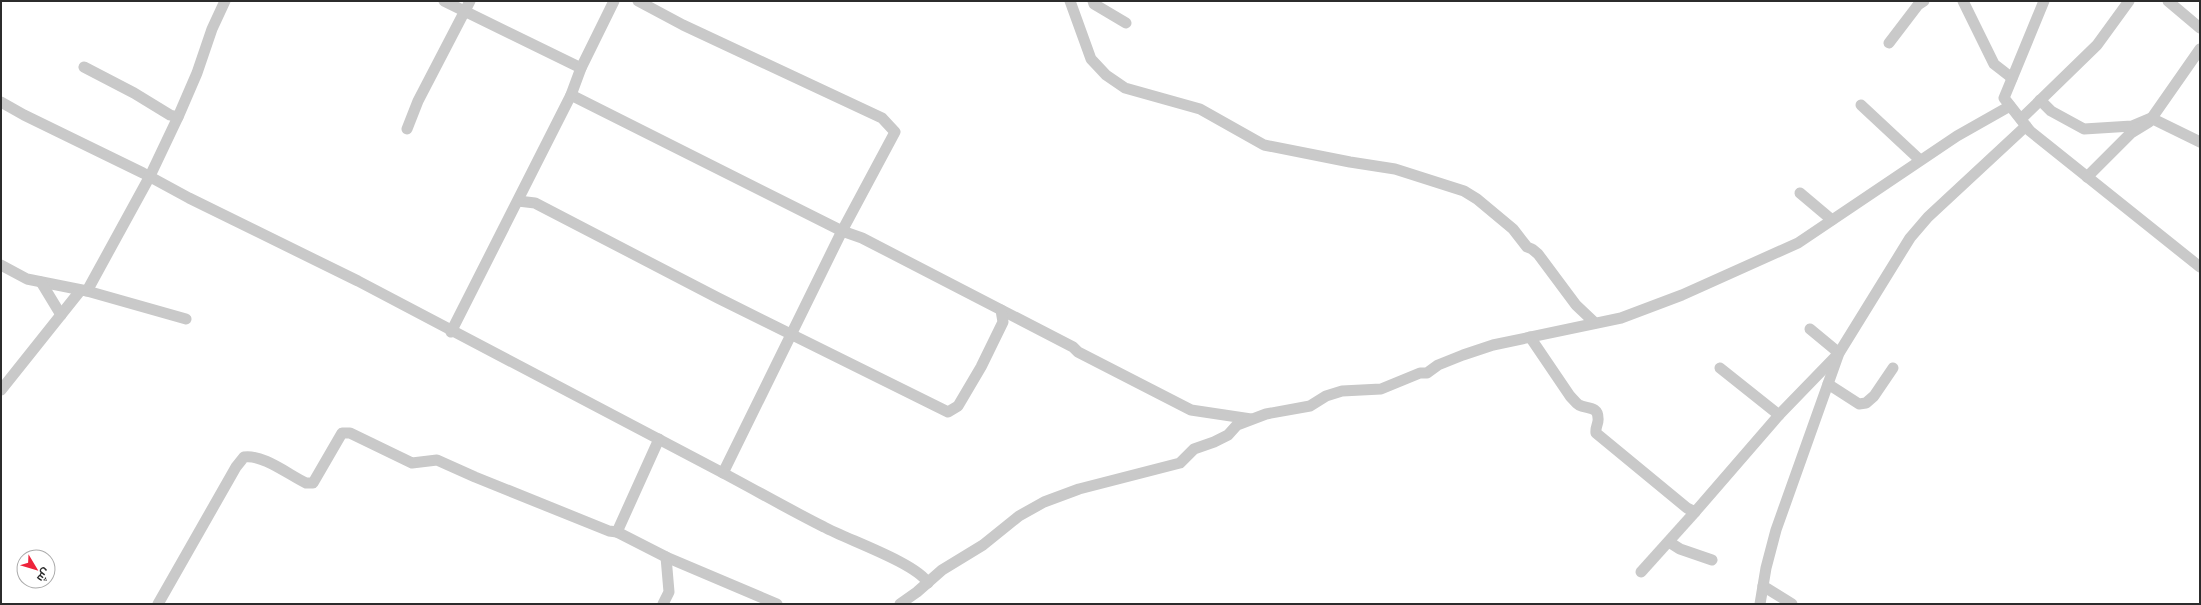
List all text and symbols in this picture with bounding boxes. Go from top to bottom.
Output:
north arrow [16,549,56,589]
text: ش [34,565,54,585]

